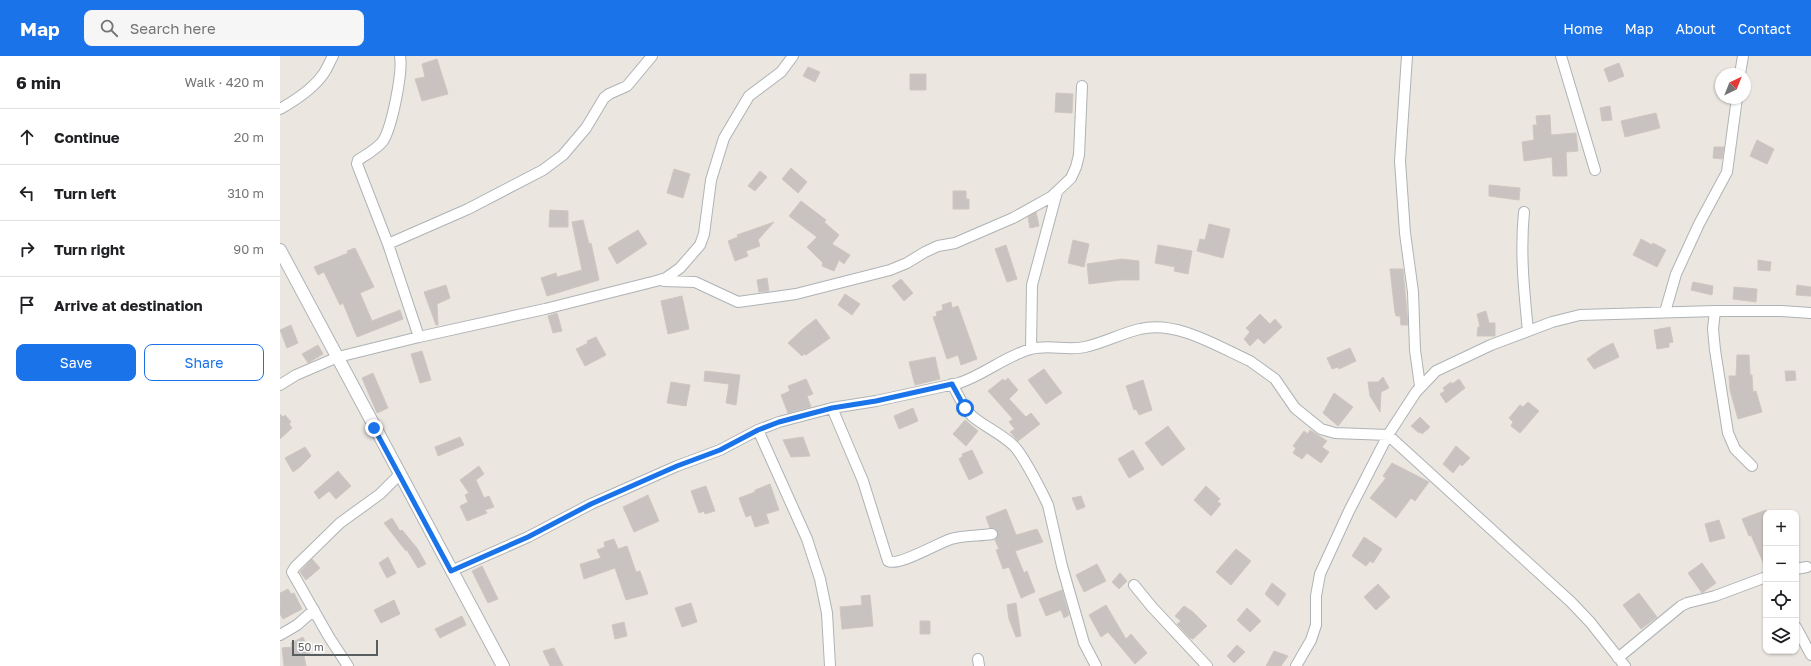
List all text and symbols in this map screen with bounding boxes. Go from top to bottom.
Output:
search box [84,10,364,46]
text: Map [20,17,60,40]
icon: search [98,17,120,39]
text: Search here [130,19,216,37]
text: Home [1563,20,1603,37]
text: Map [1625,20,1653,37]
text: About [1675,20,1716,37]
text: Contact [1738,20,1791,37]
north arrow [1715,68,1751,104]
text: 6 min [16,72,61,93]
text: Walk · 420 m [185,74,264,90]
icon: ahead [16,126,38,148]
text: Continue [54,128,120,146]
text: 20 m [234,129,264,145]
icon: left [16,182,38,204]
text: Turn left [54,184,116,202]
text: 310 m [227,185,264,201]
icon: right [16,238,38,260]
text: Turn right [54,240,125,258]
text: 90 m [233,241,264,257]
icon: arrive [16,294,38,316]
text: Arrive at destination [54,296,203,314]
button: Save [16,344,136,381]
button: Share [144,344,264,381]
route start [956,399,974,417]
route end [365,419,383,437]
map controls [1763,510,1799,654]
button: + [1763,510,1799,546]
button: − [1763,546,1799,582]
button: locate [1763,582,1799,618]
button: layers [1763,618,1799,654]
scale bar [292,638,378,657]
text: 50 m [298,640,324,653]

